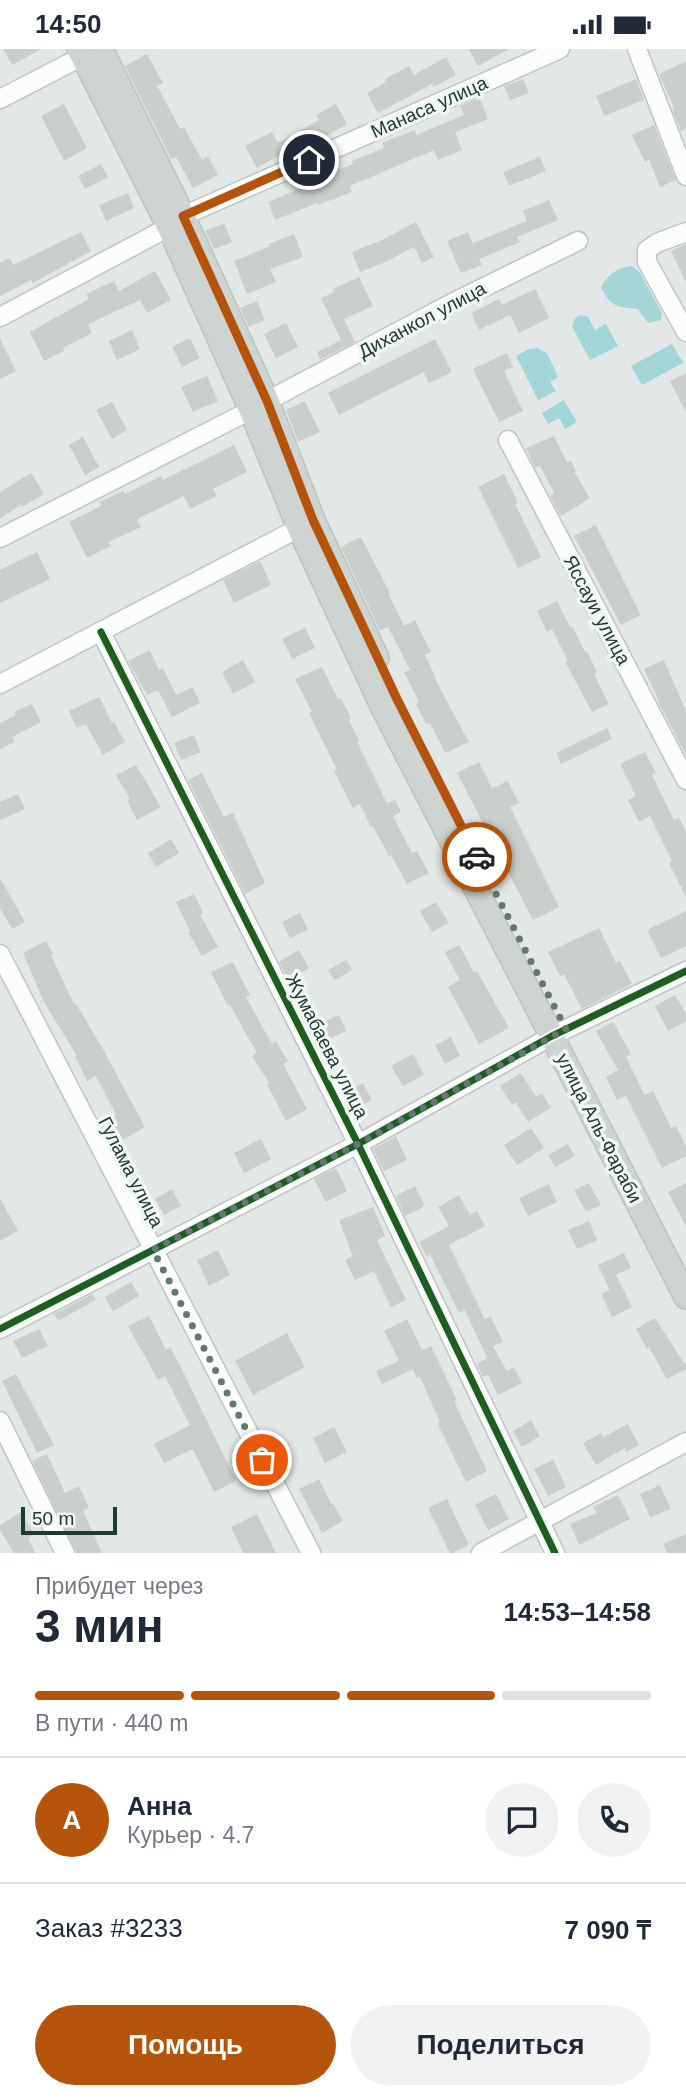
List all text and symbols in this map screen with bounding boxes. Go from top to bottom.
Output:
text: 14:50 [35,9,102,39]
street label: Манаса улица [368,72,491,142]
pin [279,130,339,190]
icon: home [290,141,328,179]
street label: Диханкол улица [355,277,490,362]
street label: Яссауи улица [559,552,635,669]
courier [442,822,512,892]
icon: car [458,838,496,876]
street label: Жумабаева улица [281,970,373,1122]
street label: улица Аль-Фараби [552,1050,646,1206]
street label: Гулама улица [94,1113,168,1231]
pin [232,1430,292,1490]
icon: bag [243,1441,281,1479]
scale bar [21,1504,117,1536]
text: 50 m [32,1508,74,1529]
text: Прибудет через [35,1573,203,1599]
text: 14:53–14:58 [504,1597,651,1627]
text: 3 мин [35,1600,163,1652]
text: В пути · 440 m [35,1710,188,1736]
button: chat [485,1783,559,1857]
button: phone [577,1783,651,1857]
text: Анна [127,1791,192,1821]
text: А [63,1805,81,1835]
text: Курьер · 4.7 [127,1822,254,1848]
text: Заказ #3233 [35,1913,183,1943]
text: 7 090 ₸ [565,1915,651,1945]
button: Помощь [35,2005,336,2085]
button: Поделиться [350,2005,651,2085]

